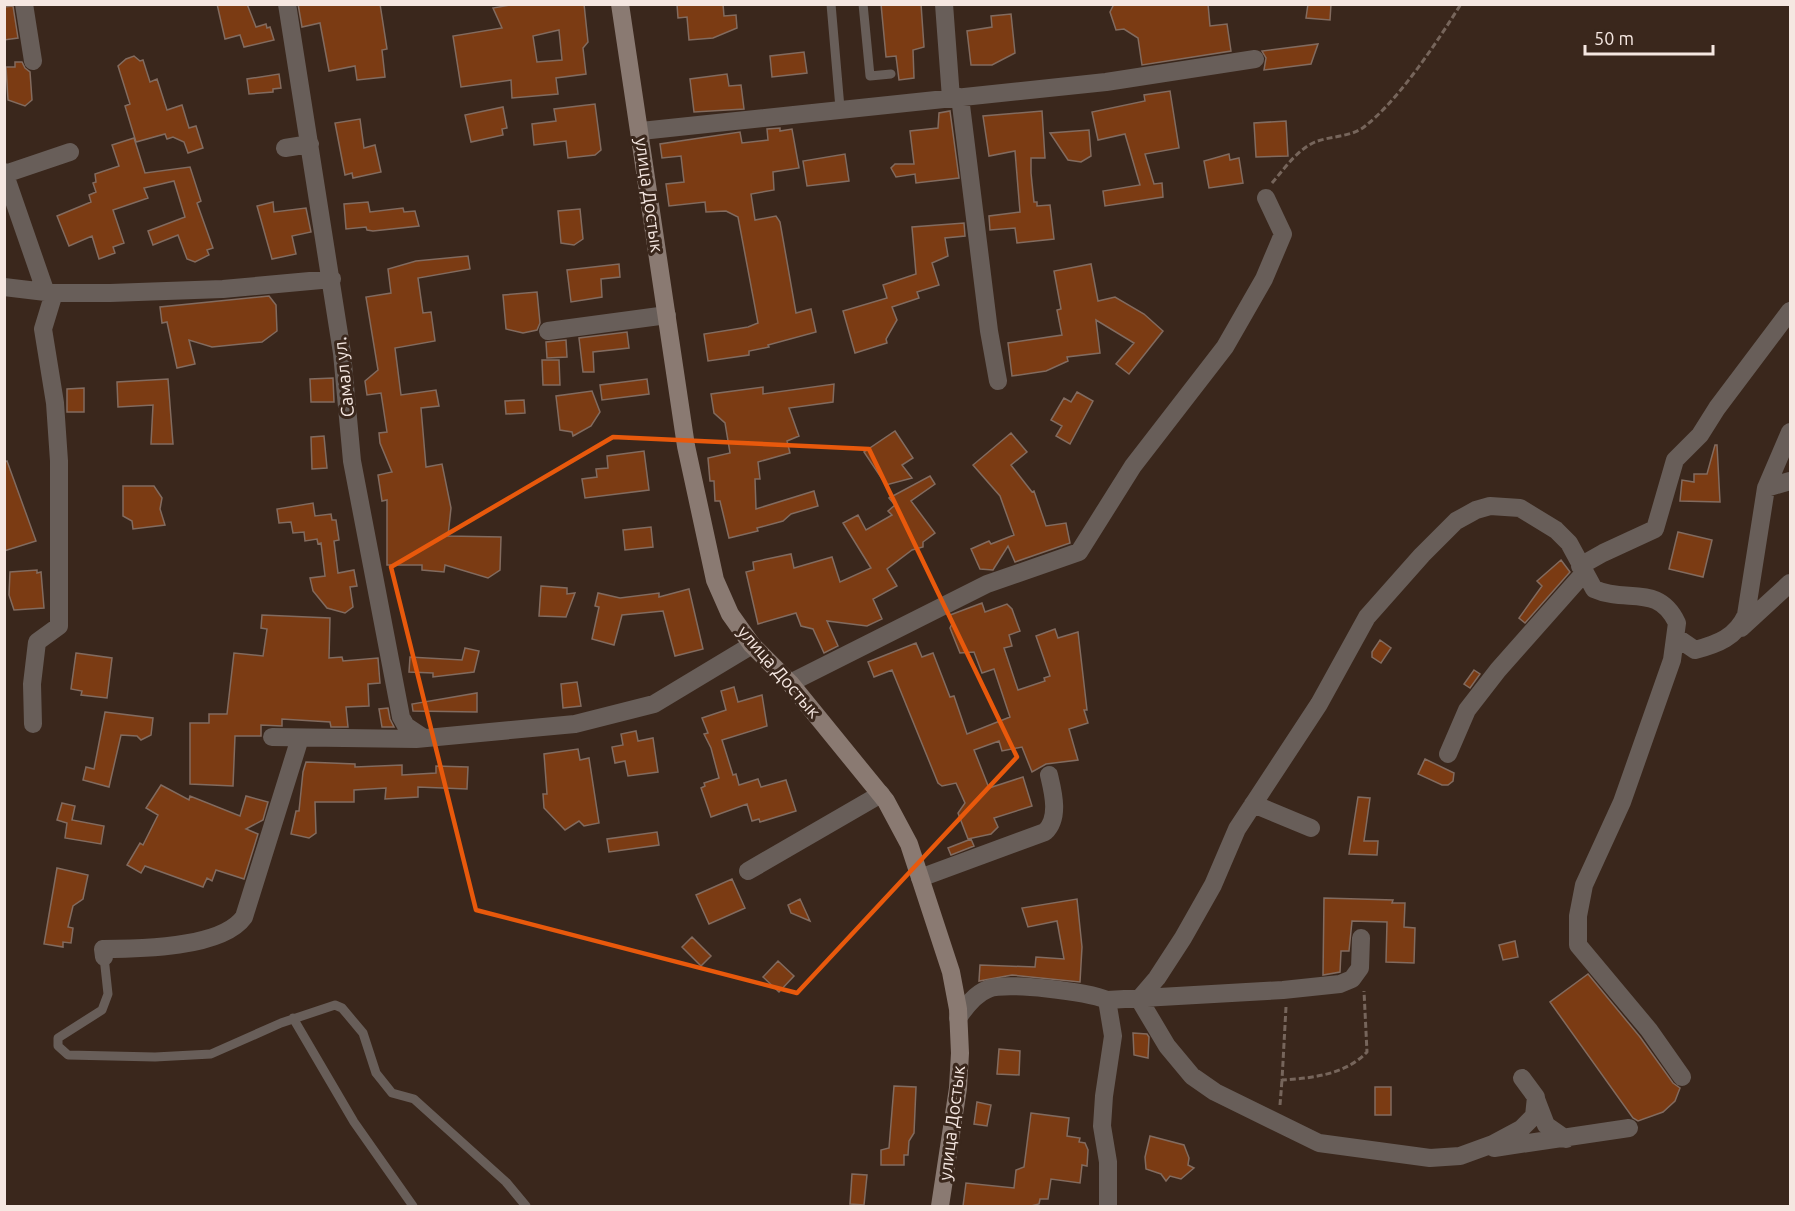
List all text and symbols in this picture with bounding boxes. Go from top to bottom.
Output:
scale bar [1585,18,1712,56]
text: 50 m [1594,28,1634,48]
street label: улица Достык [632,136,668,254]
street label: Самал ул. [329,336,357,418]
street label: улица Достык [734,621,825,722]
street label: улица Достык [934,1064,968,1182]

